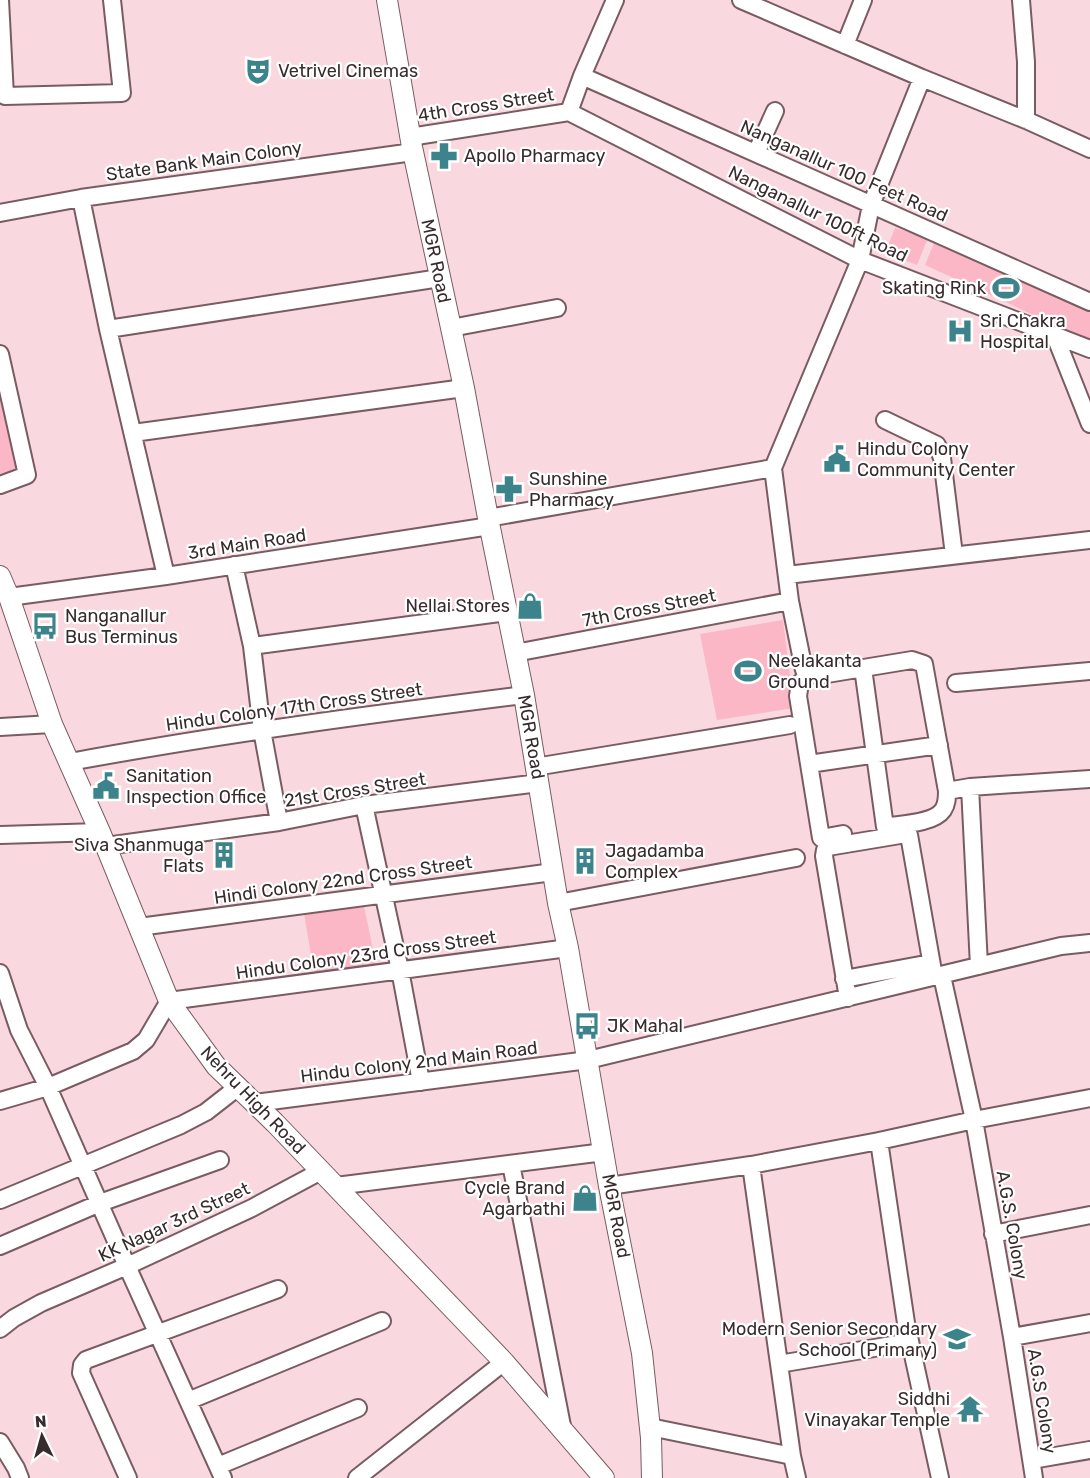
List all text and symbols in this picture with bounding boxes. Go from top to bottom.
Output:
theatre icon: Vetrivel Cinemas [243,56,273,86]
place label: Vetrivel Cinemas [278,60,418,82]
street label: 4th Cross Street [416,83,556,127]
street label: Nanganallur 100 Feet Road [737,115,951,227]
street label: State Bank Main Colony [105,136,303,186]
pharmacy icon: Apollo Pharmacy [429,141,459,171]
place label: Apollo Pharmacy [464,145,606,167]
street label: Nanganallur 100ft Road [725,161,911,267]
street label: MGR Road [416,217,456,305]
sports icon: Skating Rink [991,273,1021,303]
place label: Skating Rink [882,277,987,299]
place label: Sri Chakra Hospital [980,310,1066,353]
hospital icon: Sri Chakra Hospital [945,316,975,346]
place label: Hindu Colony Community Center [857,438,1015,481]
public building icon: Hindu Colony Community Center [822,444,852,474]
place label: Sunshine Pharmacy [529,468,614,511]
pharmacy icon: Sunshine Pharmacy [494,474,524,504]
street label: 3rd Main Road [186,524,308,564]
street label: 7th Cross Street [580,584,718,632]
shop icon: Nellai Stores [515,591,545,621]
place label: Nellai Stores [405,595,510,617]
place label: Nanganallur Bus Terminus [65,605,178,648]
bus stop icon: Nanganallur Bus Terminus [30,611,60,641]
place label: Neelakanta Ground [768,650,862,693]
sports icon: Neelakanta Ground [733,656,763,686]
street label: Hindu Colony 17th Cross Street [164,678,424,736]
street label: MGR Road [513,693,549,781]
place label: Sanitation Inspection Office [126,765,266,808]
street label: 21st Cross Street [283,768,427,812]
public building icon: Sanitation Inspection Office [91,771,121,801]
place label: Siva Shanmuga Flats [74,834,204,877]
building icon: Siva Shanmuga Flats [209,840,239,870]
place label: Jagadamba Complex [605,840,704,883]
building icon: Jagadamba Complex [570,846,600,876]
street label: Hindi Colony 22nd Cross Street [213,851,473,909]
street label: Hindu Colony 23rd Cross Street [234,926,498,984]
bus stop icon: JK Mahal [572,1011,602,1041]
place label: JK Mahal [607,1015,683,1037]
street label: Hindu Colony 2nd Main Road [299,1037,539,1087]
street label: Nehru High Road [196,1041,310,1159]
street label: A.G.S. Colony [992,1169,1032,1281]
street label: MGR Road [597,1172,635,1260]
street label: KK Nagar 3rd Street [95,1177,253,1267]
place label: Cycle Brand Agarbathi [464,1177,565,1220]
shop icon: Cycle Brand Agarbathi [570,1183,600,1213]
place label: Modern Senior Secondary School (Primary) [722,1318,937,1361]
school or university icon: Modern Senior Secondary School (Primary) [942,1324,972,1354]
street label: A.G.S Colony [1023,1347,1061,1455]
place label: Siddhi Vinayakar Temple [804,1388,950,1431]
temple icon: Siddhi Vinayakar Temple [955,1394,985,1424]
north arrow [12,1406,72,1466]
text: N [34,1412,47,1432]

